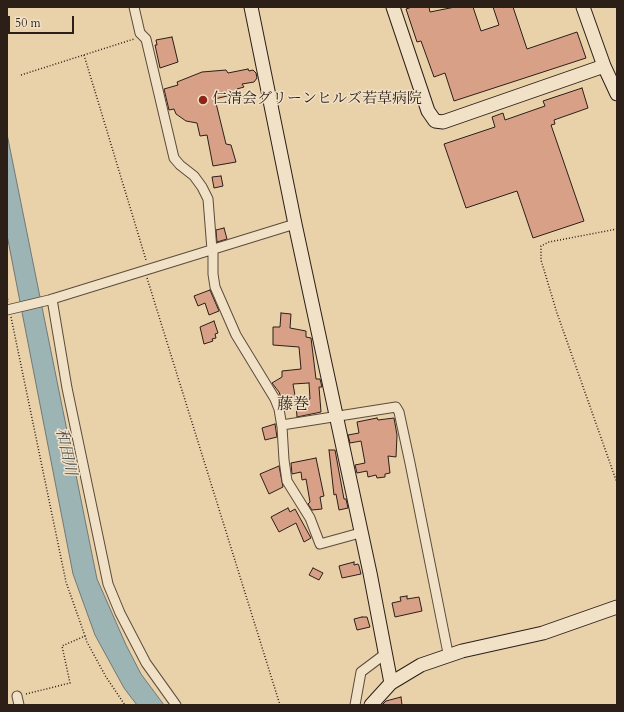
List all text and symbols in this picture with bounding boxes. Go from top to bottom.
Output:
scale bar [10,8,76,34]
text: 50 m [15,15,41,31]
place label: 仁清会グリーンヒルズ若草病院 [212,91,422,109]
marker: 仁清会グリーンヒルズ若草病院 [197,94,209,106]
district label: 藤巻 [277,395,309,415]
water label: 和田川 [51,427,79,477]

